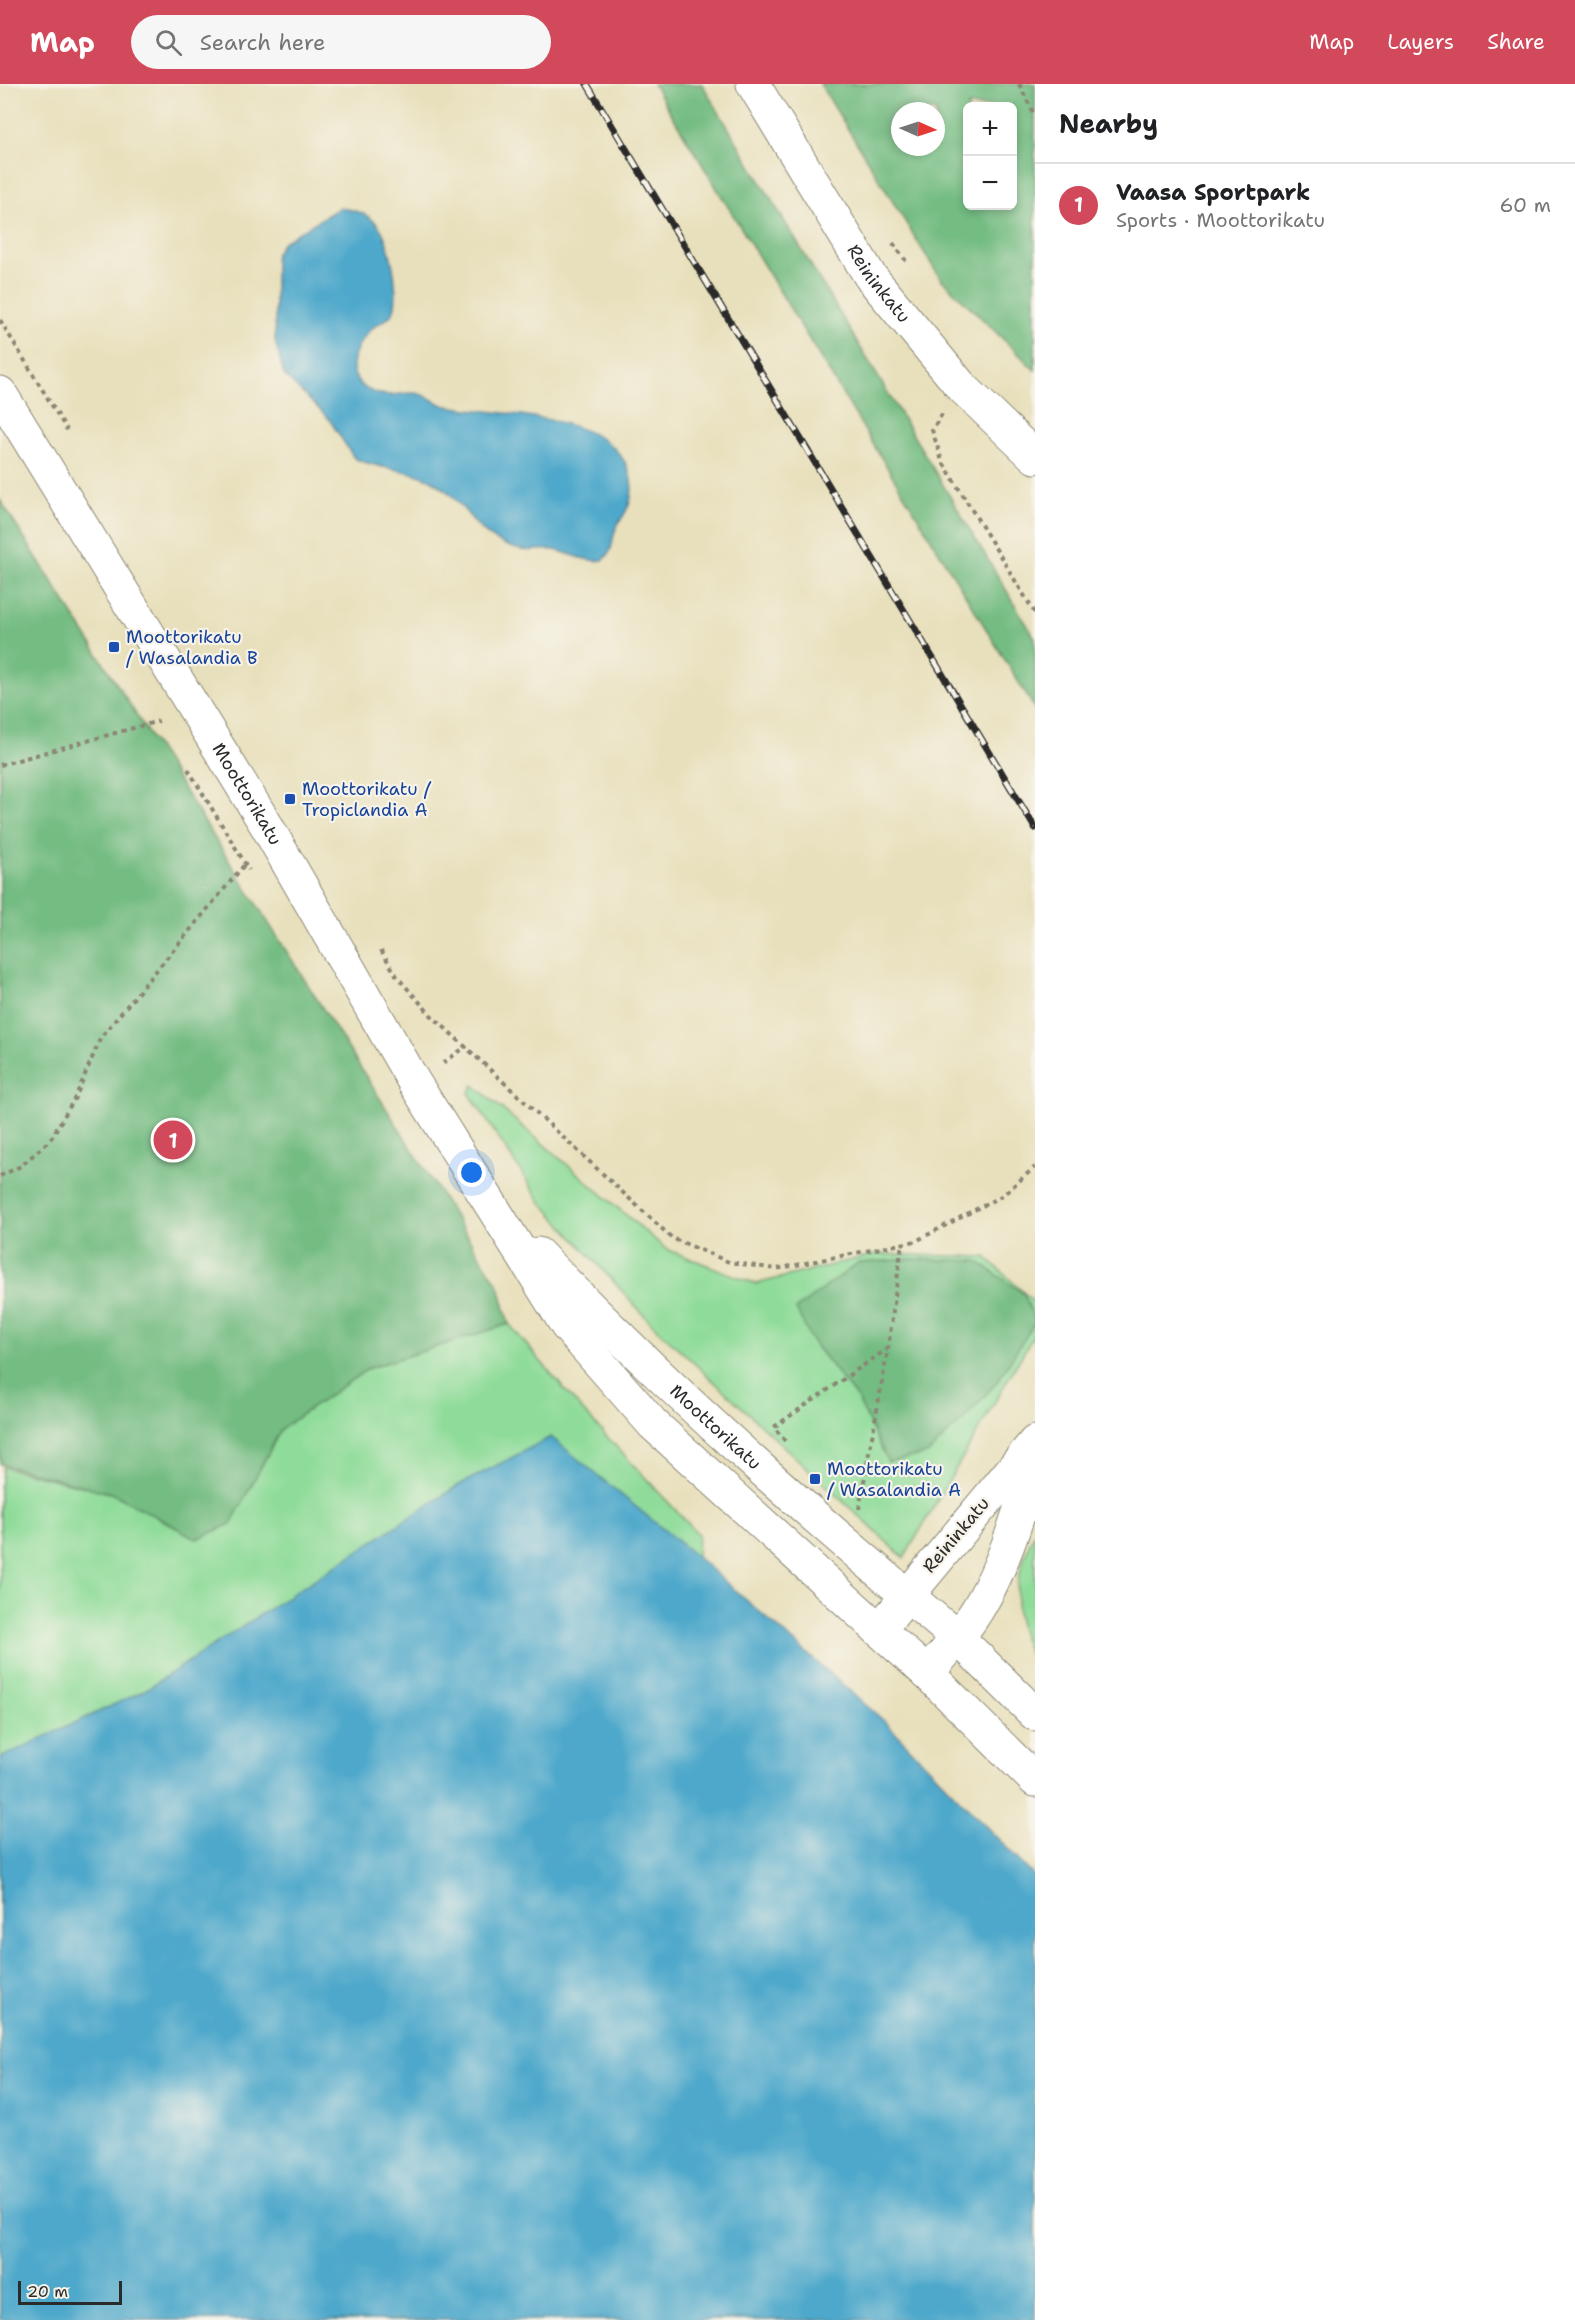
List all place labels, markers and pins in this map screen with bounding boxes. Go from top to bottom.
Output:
place label: Moottorikatu / Wasalandia B [126,625,258,670]
marker: Moottorikatu / Wasalandia B [107,640,121,654]
place label: Moottorikatu / Tropiclandia A [302,777,432,822]
marker: Moottorikatu / Tropiclandia A [283,792,297,806]
pin: 1 [154,1118,192,1162]
place label: Moottorikatu / Wasalandia A [827,1457,961,1502]
marker: Moottorikatu / Wasalandia A [808,1472,822,1486]

